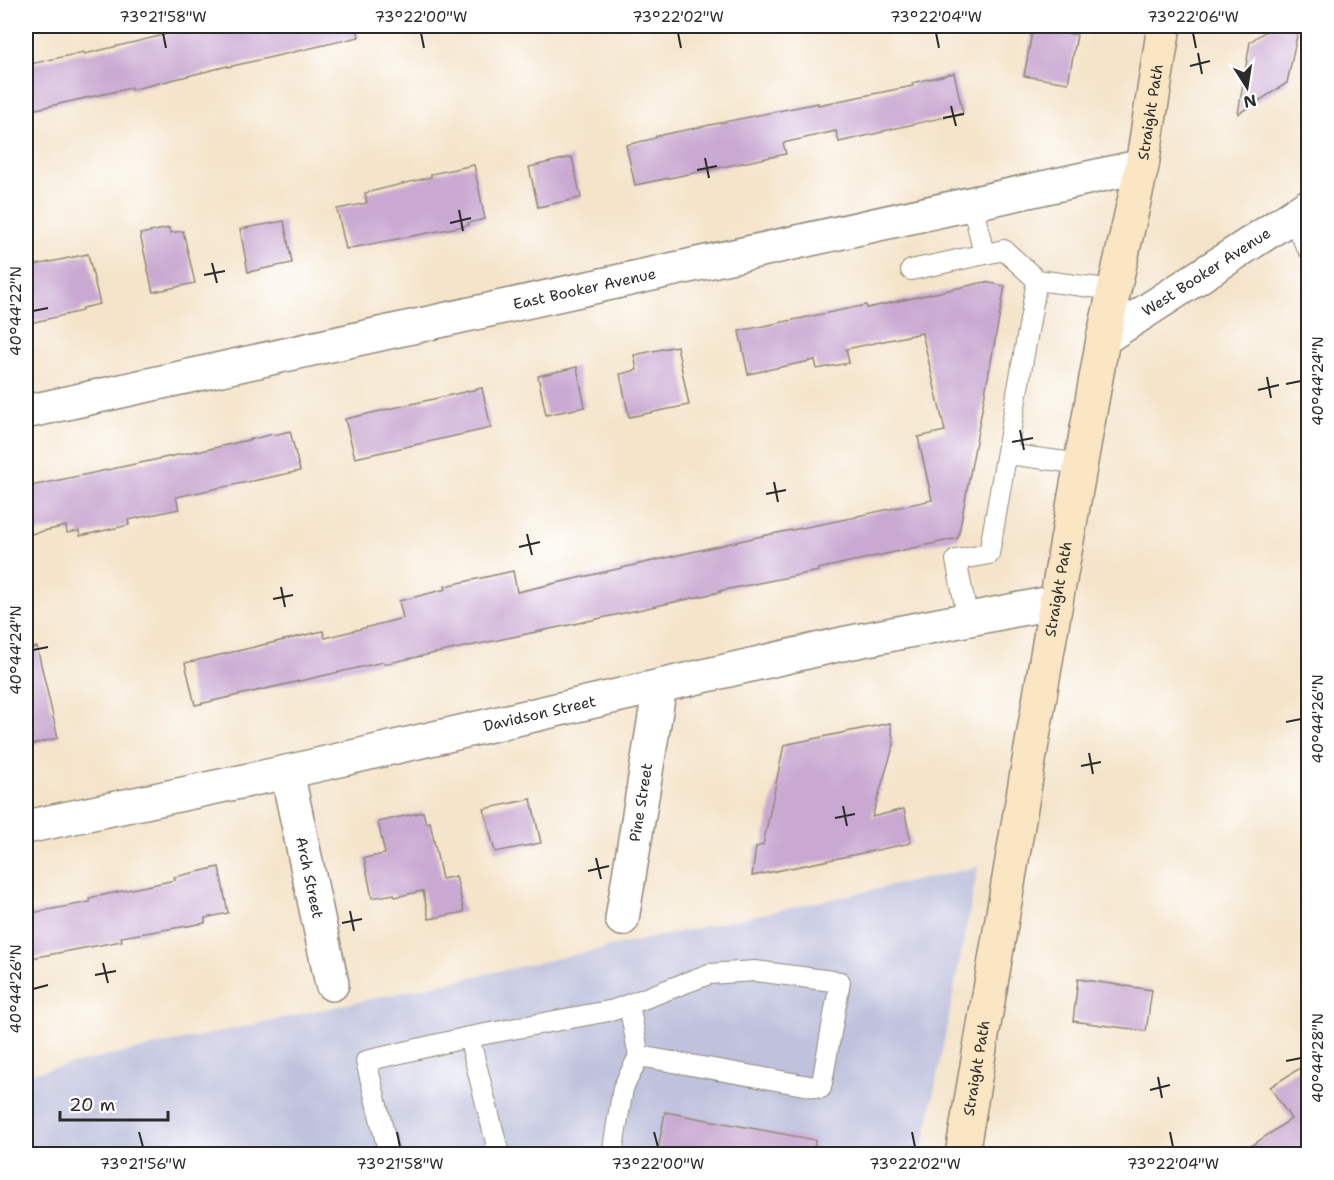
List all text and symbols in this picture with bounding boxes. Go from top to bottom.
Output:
text: 73°21'58"W [119,7,207,27]
text: 73°22'00"W [375,7,467,27]
text: 73°22'02"W [632,7,724,27]
text: 73°22'04"W [890,7,982,27]
text: 73°22'06"W [1147,7,1239,27]
north arrow [1217,57,1277,117]
street label: Straight Path [1133,63,1168,162]
text: N [1242,90,1258,113]
street label: West Booker Avenue [1138,223,1274,321]
street label: East Booker Avenue [511,263,658,314]
text: 40°44'22"N [6,266,26,356]
text: 40°44'24"N [1308,336,1328,426]
street label: Straight Path [1040,540,1077,639]
text: 40°44'24"N [6,605,26,695]
text: 40°44'26"N [1308,674,1328,764]
street label: Davidson Street [482,691,598,736]
street label: Pine Street [625,762,657,843]
street label: Arch Street [291,835,328,920]
text: 40°44'26"N [6,944,26,1034]
text: 40°44'28"N [1308,1013,1328,1103]
street label: Straight Path [959,1019,995,1118]
scale bar [60,1084,168,1122]
text: 20 m [69,1093,115,1117]
text: 73°21'56"W [100,1154,186,1174]
text: 73°21'58"W [356,1154,444,1174]
text: 73°22'00"W [612,1154,704,1174]
text: 73°22'02"W [869,1154,961,1174]
text: 73°22'04"W [1127,1154,1219,1174]

